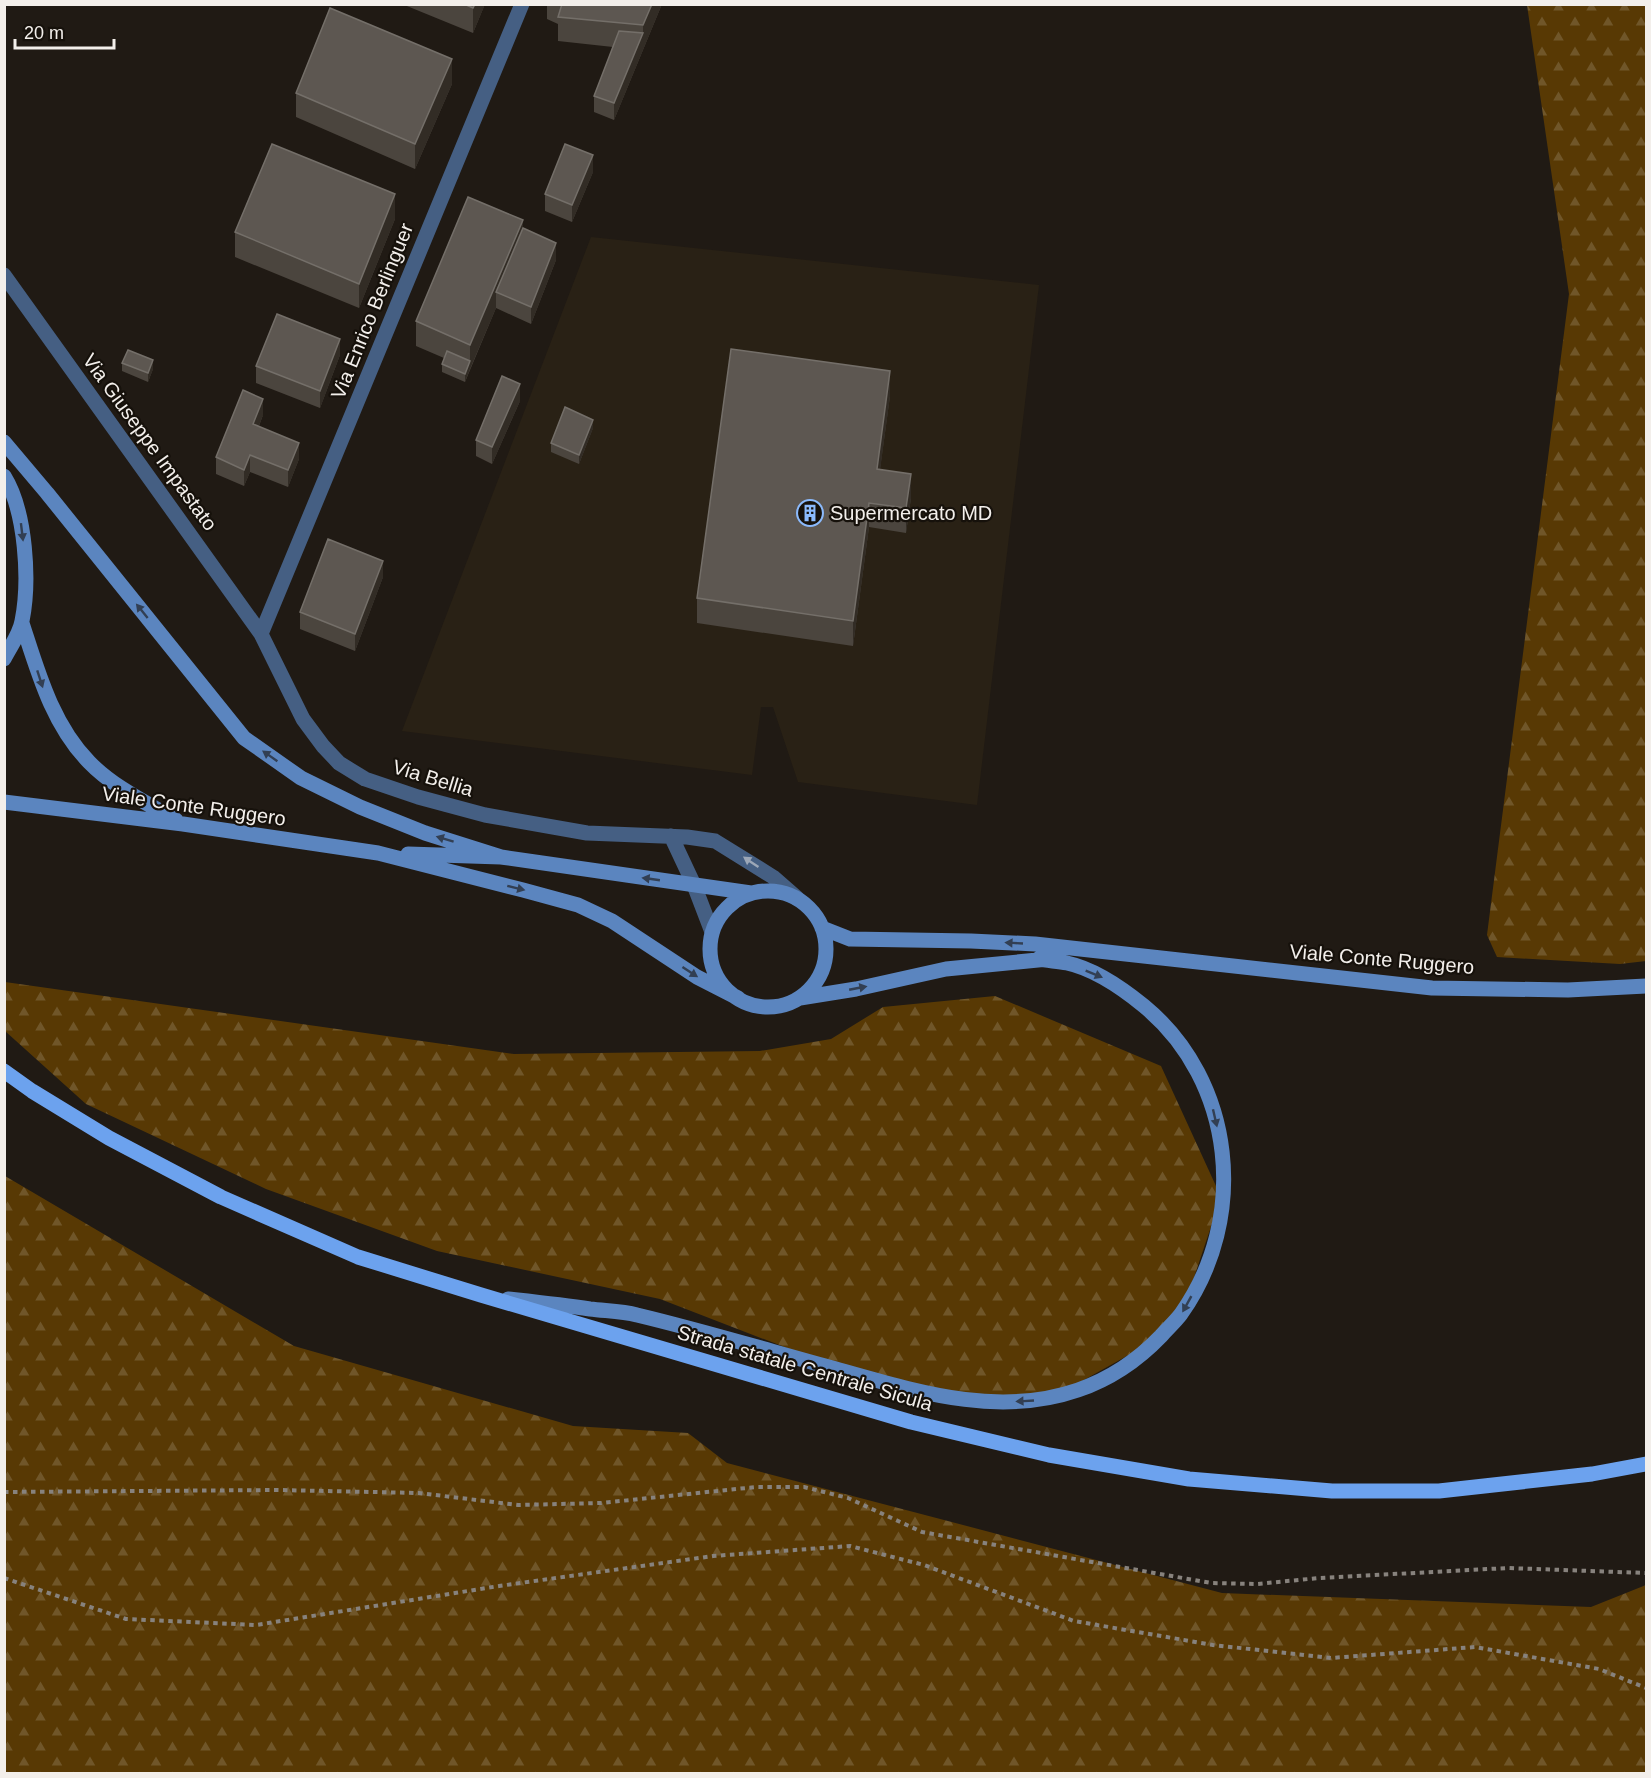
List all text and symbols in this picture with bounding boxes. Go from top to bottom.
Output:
scale bar [15,12,114,50]
text: 20 m [24,23,64,43]
street label: Via Enrico Berlinguer [327,220,417,402]
street label: Via Giuseppe Impastato [78,349,222,535]
building icon: Supermercato MD [795,498,825,528]
place label: Supermercato MD [830,502,992,524]
one-way arrow [17,522,27,541]
one-way arrow [135,603,148,619]
one-way arrow [36,670,45,688]
one-way arrow [262,750,278,762]
street label: Via Bellia [390,755,477,801]
street label: Viale Conte Ruggero [101,782,287,830]
one-way arrow [436,834,454,843]
one-way arrow [743,857,759,868]
one-way arrow [642,874,661,883]
one-way arrow [507,884,525,894]
one-way arrow [1005,938,1024,948]
street label: Viale Conte Ruggero [1289,940,1475,978]
one-way arrow [682,966,698,977]
one-way arrow [1086,969,1104,979]
one-way arrow [849,983,867,993]
one-way arrow [1211,1108,1221,1127]
one-way arrow [1181,1296,1192,1312]
street label: Strada statale Centrale Sicula [675,1321,936,1415]
one-way arrow [1016,1396,1035,1405]

